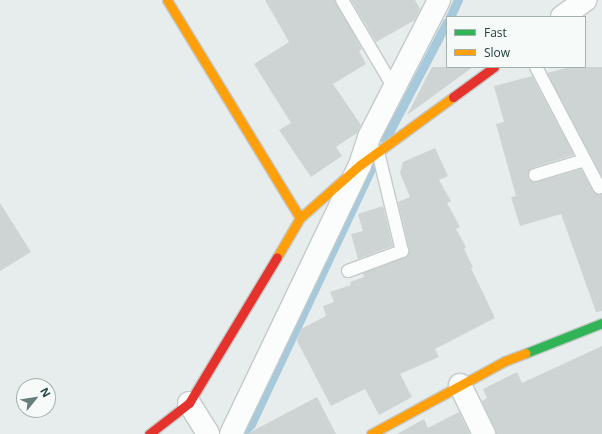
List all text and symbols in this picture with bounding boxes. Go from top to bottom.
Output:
legend [446,16,586,68]
text: Fast [484,24,507,41]
text: Slow [484,44,510,61]
north arrow [16,378,56,418]
text: N [37,385,55,400]

